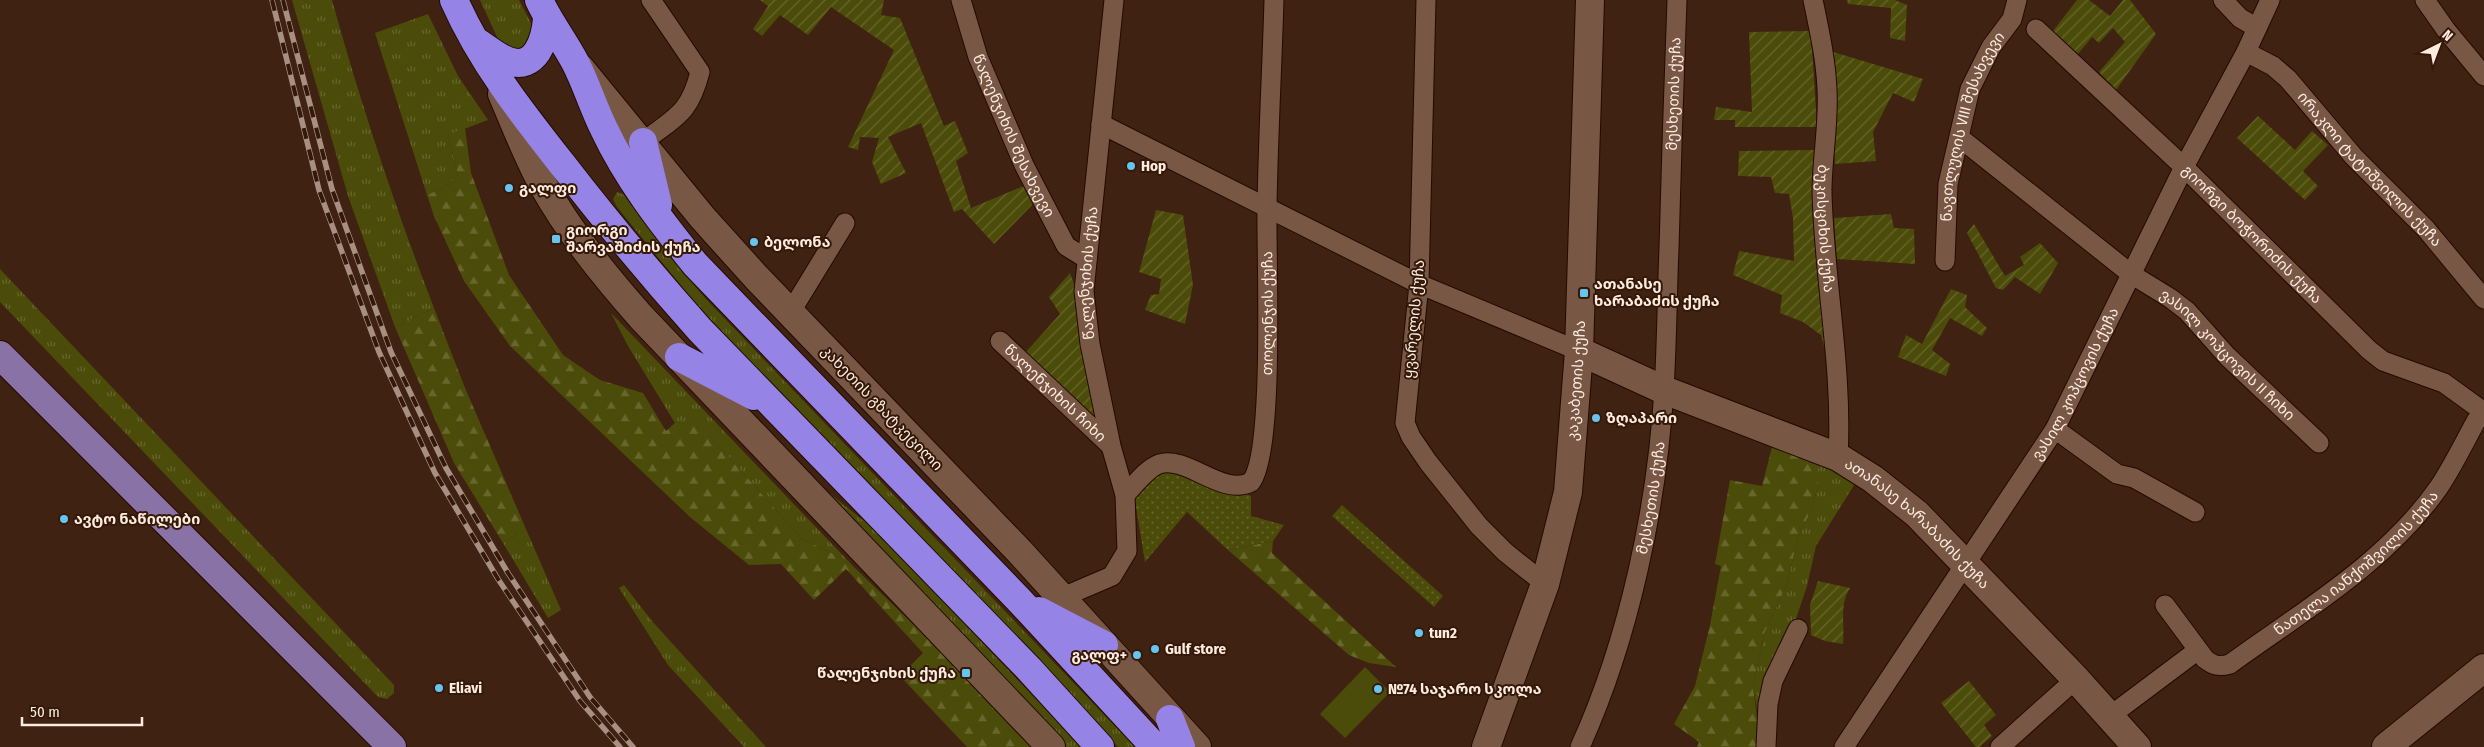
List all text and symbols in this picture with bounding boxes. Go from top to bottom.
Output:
north arrow [2414,20,2464,70]
text: N [2439,27,2456,45]
street label: ნავთლუღის VIII შესახვევი [1938,28,2008,222]
street label: მესხეთის ქუჩა [1663,37,1685,151]
street label: წალენჯიხის შესახვევი [969,52,1059,220]
street label: ირაკლი ტატიშვილის ქუჩა [2294,88,2446,250]
place label: Нор [1141,157,1166,175]
marker: Нор [1125,160,1137,172]
street label: გიორგი ბოჭორიძის ქუჩა [2178,161,2326,307]
street label: ბუკისციხის ქუჩა [1813,164,1838,293]
place label: გალფი [519,179,576,197]
marker: გალფი [503,182,515,194]
street label: წალენჯიხის ქუჩა [1075,206,1102,340]
place label: გიორგი შარვაშიძის ქუჩა [566,221,701,256]
marker: გიორგი შარვაშიძის ქუჩა [550,233,562,245]
place label: ბელონა [764,233,831,251]
marker: ბელონა [748,236,760,248]
street label: თოლენჯის ქუჩა [1258,251,1277,375]
street label: ყვარელის ქუჩა [1400,259,1428,379]
place label: ათანასე ხარაბაძის ქუჩა [1594,275,1720,310]
street label: ვასილ კოპცოვის II ჩიხი [2157,285,2299,424]
marker: ათანასე ხარაბაძის ქუჩა [1578,287,1590,299]
street label: ვასილ კოპცოვის ქუჩა [2028,304,2122,464]
street label: კაკაბეთის ქუჩა [1563,320,1589,441]
street label: წალენჯიხის ჩიხი [1000,341,1110,446]
street label: კახეთის გზატკეცილი [818,342,946,474]
place label: ზღაპარი [1606,409,1677,427]
marker: ზღაპარი [1590,412,1602,424]
street label: მესხეთის ქუჩა [1633,440,1669,556]
street label: ათანასე ხარაბაძის ქუჩა [1841,455,1993,593]
street label: ნათელა იანქოშვილის ქუჩა [2270,487,2442,639]
place label: ავტო ნაწილები [74,510,200,528]
marker: ავტო ნაწილები [58,513,70,525]
place label: tun2 [1429,624,1457,642]
marker: tun2 [1413,627,1425,639]
place label: Gulf store [1165,640,1226,658]
marker: Gulf store [1149,643,1161,655]
place label: გალფ+ [1071,646,1127,664]
marker: გალფ+ [1131,649,1143,661]
place label: წალენჯიხის ქუჩა [817,664,956,682]
marker: წალენჯიხის ქუჩა [960,667,972,679]
place label: Eliavi [449,679,482,697]
place label: №74 საჯარო სკოლა [1388,680,1542,698]
marker: Eliavi [433,682,445,694]
marker: №74 საჯარო სკოლა [1372,683,1384,695]
scale bar [22,694,142,726]
text: 50 m [30,703,60,721]

